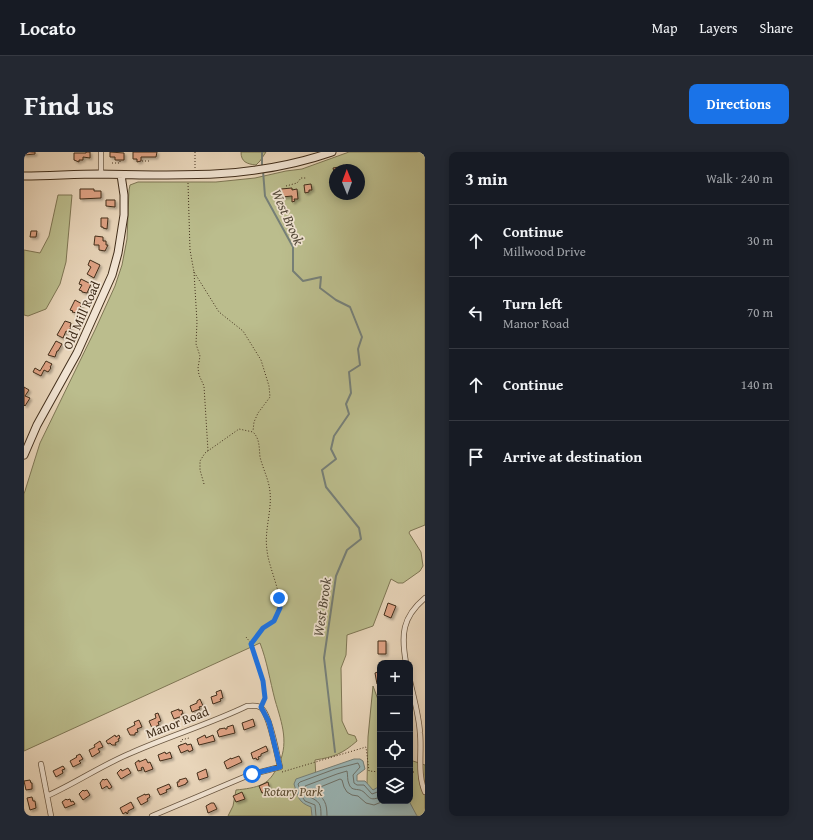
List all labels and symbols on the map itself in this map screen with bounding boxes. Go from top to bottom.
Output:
north arrow [329,164,365,200]
water label: West Brook [267,186,309,249]
street label: Old Mill Road [58,278,105,352]
water label: West Brook [308,576,336,638]
route end [270,589,288,607]
street label: Manor Road [143,702,212,743]
route start [243,765,261,783]
park label: Rotary Park [262,782,323,801]

